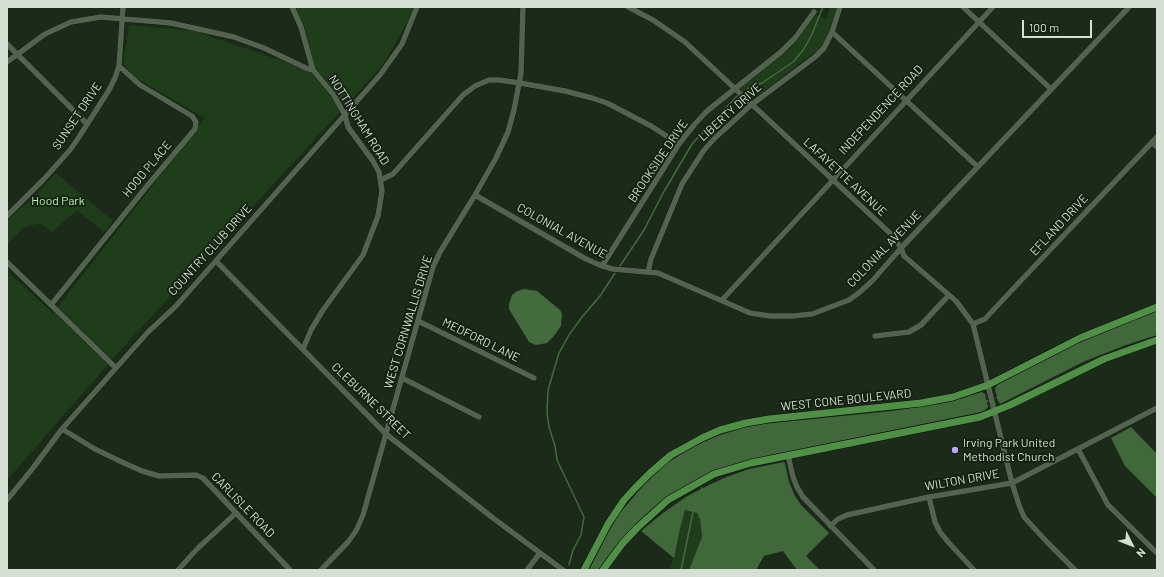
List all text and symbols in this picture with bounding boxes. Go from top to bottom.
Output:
scale bar [1024,12,1094,38]
text: 100 m [1029,20,1059,34]
street label: INDEPENDENCE ROAD [836,62,926,158]
street label: NOTTINGHAM ROAD [325,72,393,168]
street label: SUNSET DRIVE [49,79,105,153]
street label: LIBERTY DRIVE [695,80,765,144]
street label: BROOKSIDE DRIVE [625,117,691,205]
street label: LAFAYETTE AVENUE [800,135,890,219]
street label: HOOD PLACE [119,138,175,200]
street label: EFLAND DRIVE [1027,191,1091,259]
park label: Hood Park [31,194,85,208]
street label: COLONIAL AVENUE [514,200,610,262]
street label: COUNTRY CLUB DRIVE [165,201,255,299]
street label: COLONIAL AVENUE [844,208,924,290]
street label: WEST CORNWALLIS DRIVE [381,254,435,390]
street label: MEDFORD LANE [440,315,522,365]
street label: CLEBURNE STREET [329,360,413,442]
street label: WEST CONE BOULEVARD [780,386,912,414]
place label: Irving Park United Methodist Church [963,436,1055,464]
marker: Irving Park United Methodist Church [950,445,960,455]
street label: WILTON DRIVE [924,466,1000,494]
street label: CARLISLE ROAD [208,469,278,541]
north arrow [1112,525,1152,565]
text: N [1134,546,1149,560]

